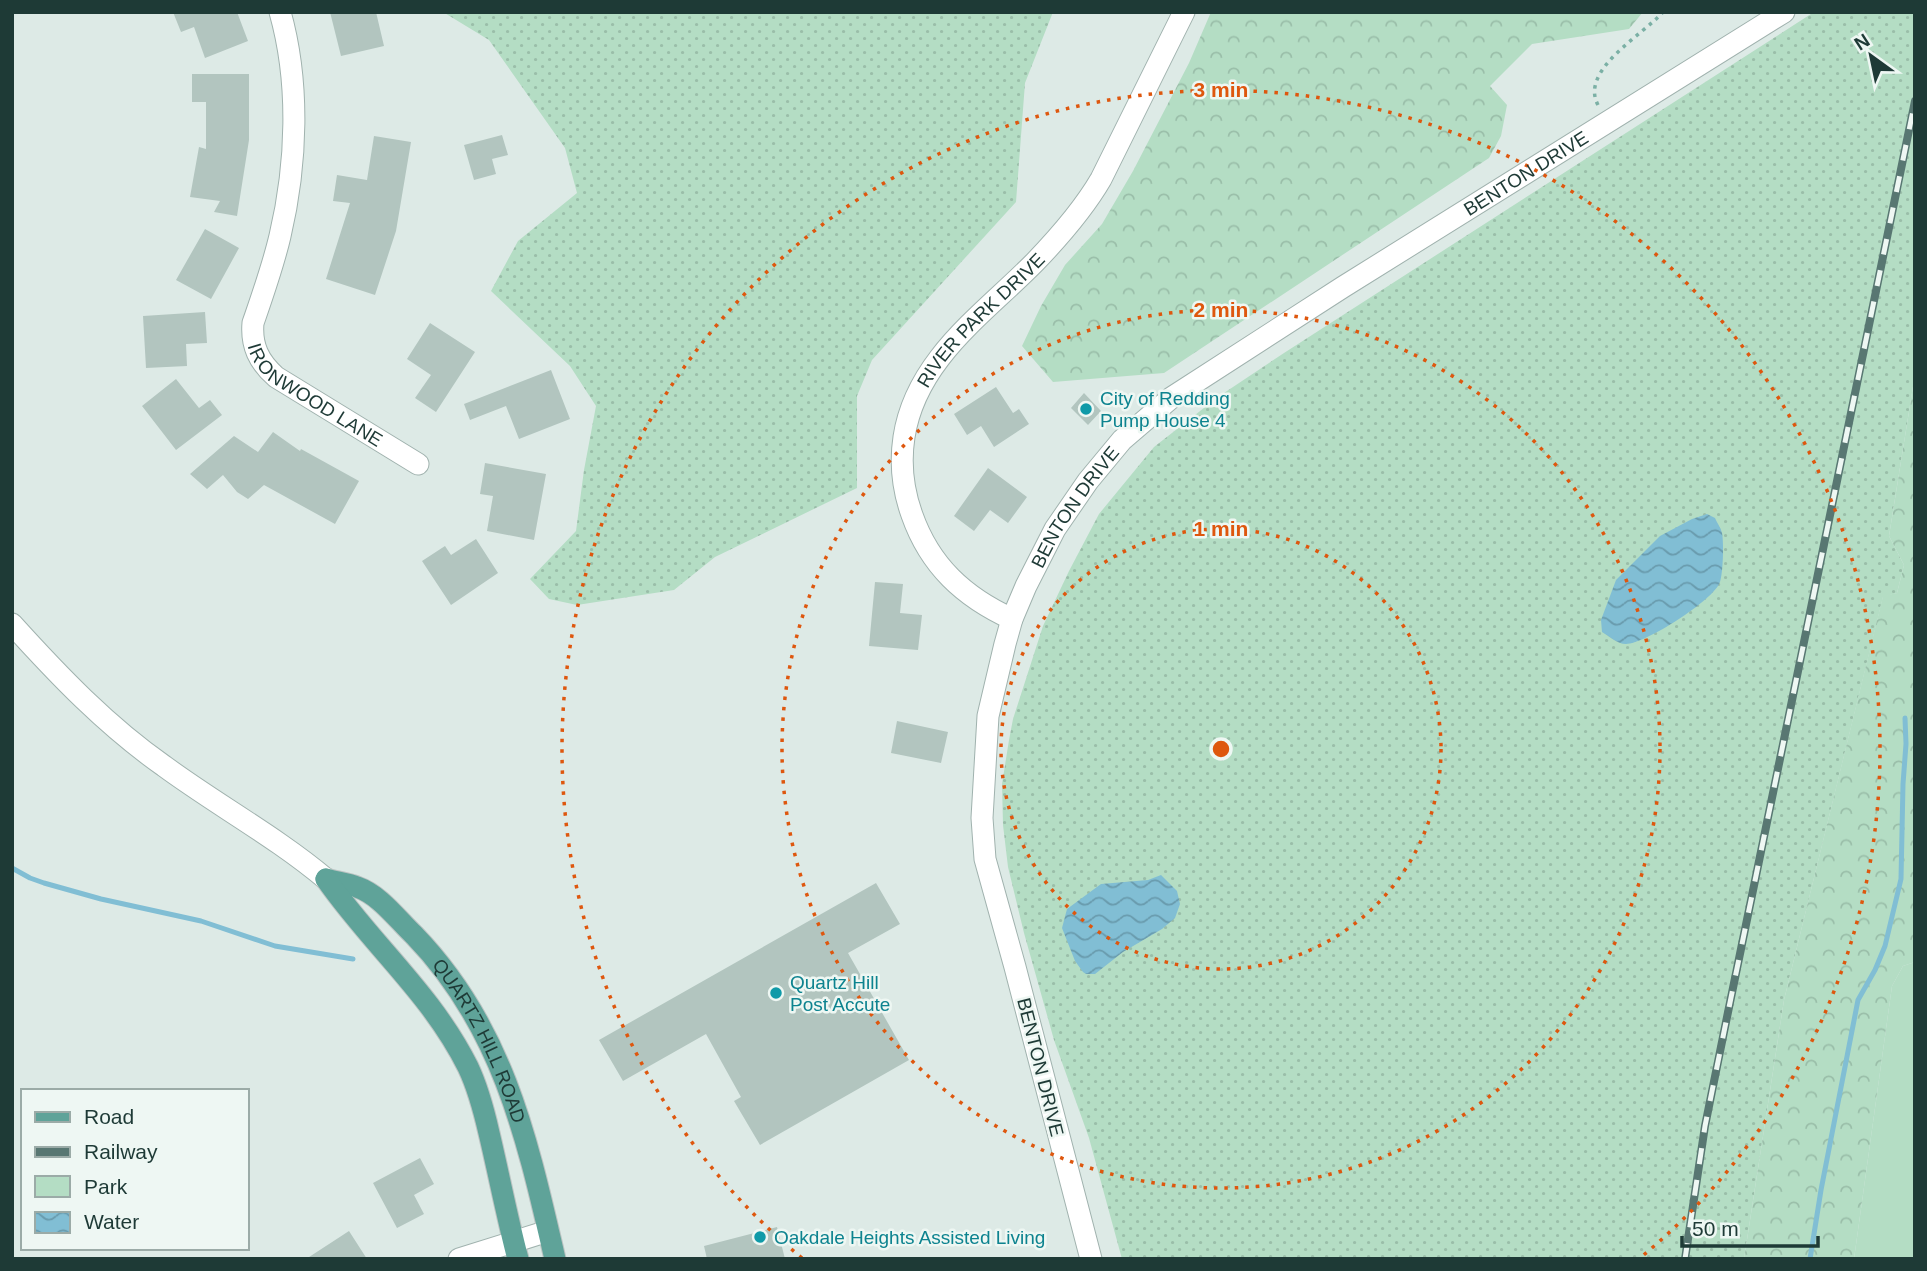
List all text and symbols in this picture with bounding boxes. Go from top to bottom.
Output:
north arrow [1836,21,1906,91]
text: N [1851,30,1873,55]
text: 3 min [1194,78,1248,101]
street label: BENTON DRIVE [1460,127,1592,220]
street label: RIVER PARK DRIVE [913,249,1049,391]
text: 2 min [1194,298,1248,321]
street label: IRONWOOD LANE [244,341,386,451]
place label: City of Redding Pump House 4 [1100,388,1230,431]
marker: City of Redding Pump House 4 [1078,401,1094,417]
street label: BENTON DRIVE [1027,442,1123,571]
text: 1 min [1194,517,1248,540]
centre of rings [1209,737,1233,761]
street label: QUARTZ HILL ROAD [428,955,529,1126]
place label: Quartz Hill Post Accute [790,972,890,1015]
marker: Quartz Hill Post Accute [768,985,784,1001]
street label: BENTON DRIVE [1013,996,1068,1139]
legend [21,1089,248,1250]
text: Road [84,1105,134,1128]
text: Railway [84,1140,158,1163]
text: Park [84,1175,128,1198]
scale bar [1682,1204,1818,1248]
text: Water [84,1210,139,1233]
text: 50 m [1692,1217,1739,1240]
place label: Oakdale Heights Assisted Living [774,1227,1045,1248]
marker: Oakdale Heights Assisted Living [752,1229,768,1245]

